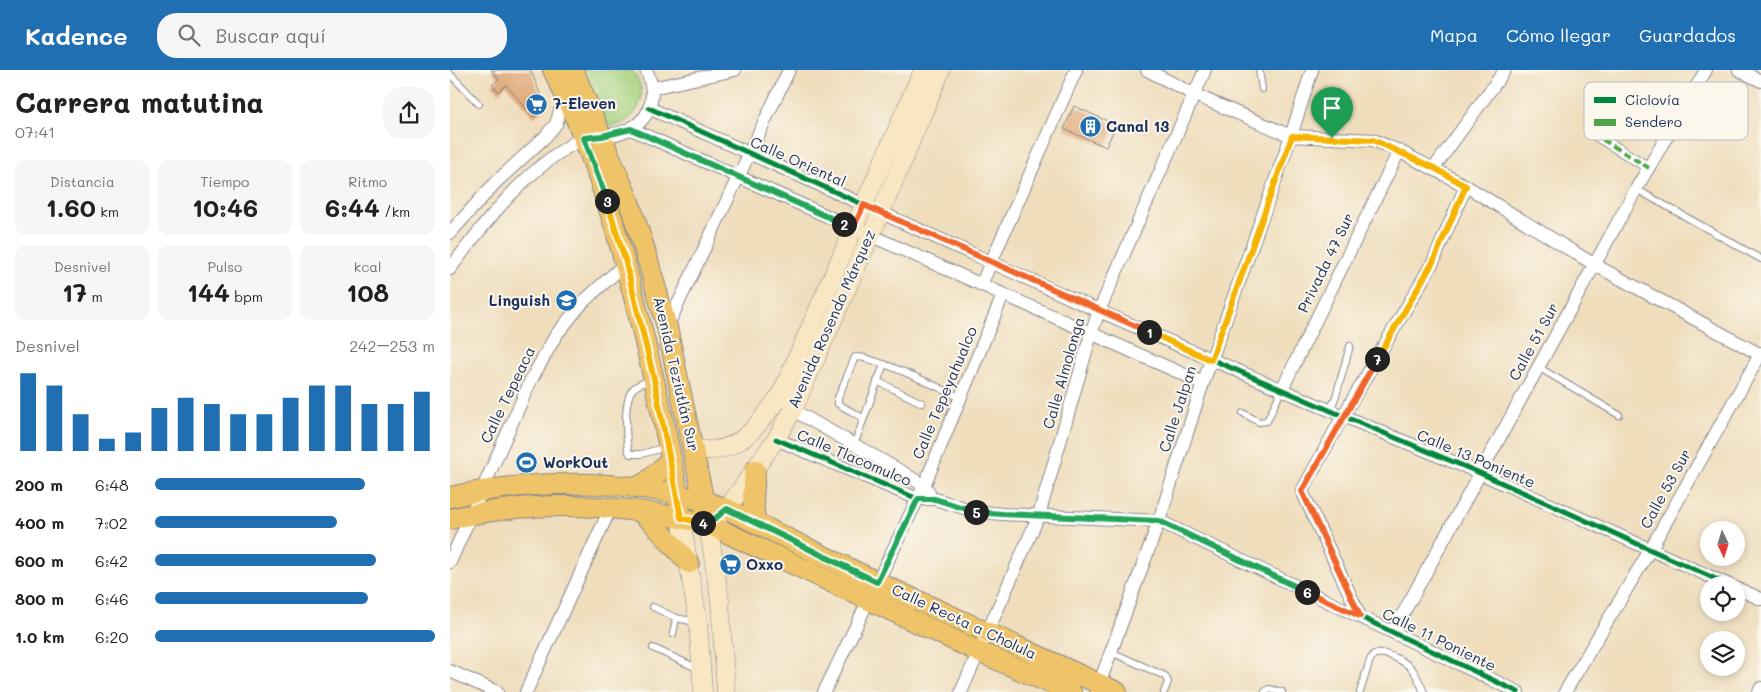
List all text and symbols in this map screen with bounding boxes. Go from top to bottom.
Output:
search box [157,13,507,58]
text: Kadence [25,20,127,51]
icon: search [175,21,203,49]
text: Buscar aquí [215,23,326,48]
text: Mapa [1430,23,1478,47]
text: Cómo llegar [1506,23,1611,47]
text: Guardados [1639,23,1736,47]
legend [1584,82,1748,140]
text: Carrera matutina [15,84,264,120]
button: share [383,87,435,139]
pin [1311,87,1353,138]
text: Ciclovía [1625,90,1680,109]
supermarket icon: 7-Eleven [525,92,549,116]
place label: 7-Eleven [553,93,616,113]
icon: arrive [1318,94,1346,122]
text: Sendero [1625,112,1682,131]
building icon: Canal 13 [1078,115,1102,139]
place label: Canal 13 [1106,116,1169,136]
text: 07:41 [15,121,55,142]
street label: Calle Oriental [747,131,850,191]
text: Distancia [50,172,115,191]
text: Tiempo [201,172,249,191]
text: Ritmo [348,172,387,191]
pin: 3 [594,188,620,214]
text: 1.60 [46,191,96,223]
text: 10:46 [192,191,258,223]
text: 6:44 [325,191,380,223]
text: 3 [603,192,612,211]
text: km [96,202,119,221]
text: /km [380,202,410,221]
street label: Privada 47 Sur [1292,209,1358,316]
pin: 2 [832,212,856,236]
text: 2 [841,215,848,234]
street label: Avenida Rosendo Márquez [783,226,880,411]
text: Desnivel [54,257,111,276]
text: Pulso [208,257,242,276]
text: kcal [354,257,382,276]
text: 17 [62,276,87,308]
text: 144 [187,276,230,308]
text: 108 [346,276,389,308]
text: m [87,287,103,306]
text: bpm [230,287,263,306]
school or university icon: Linguish [554,289,578,313]
place label: Linguish [489,290,550,310]
street label: Avenida Teziutlán Sur [649,294,705,453]
street label: Calle 51 Sur [1504,299,1563,384]
street label: Calle Almolonga [1037,314,1089,431]
pin: 1 [1136,320,1162,344]
street label: Calle Tepeyahualco [907,323,981,462]
text: 1 [1146,323,1153,342]
text: Desnivel [15,335,80,356]
text: 242–253 m [349,335,435,356]
street label: Calle Tepeaca [475,343,539,446]
pin: 7 [1364,346,1390,372]
text: 7 [1374,350,1381,369]
street label: Calle Jalpan [1154,363,1200,455]
street label: Calle Tlacomulco [794,424,915,490]
street label: Calle 13 Poniente [1414,424,1538,492]
street label: Calle 53 Sur [1635,445,1695,532]
sports icon: WorkOut [515,451,539,475]
place label: WorkOut [543,452,609,472]
text: 200 m [15,474,63,495]
text: 6:48 [95,474,129,495]
pin: 5 [964,500,988,524]
text: 5 [972,503,981,522]
pin: 4 [690,510,716,536]
text: 400 m [15,512,64,533]
text: 7:02 [95,512,128,533]
text: 4 [699,514,708,533]
north arrow [1700,521,1745,566]
map controls [1700,521,1745,676]
text: 600 m [15,550,64,571]
text: 6:42 [95,550,128,571]
supermarket icon: Oxxo [718,553,742,577]
place label: Oxxo [746,554,783,574]
button: locate [1700,576,1745,621]
street label: Calle Recta a Cholula [889,579,1040,663]
pin: 6 [1294,580,1320,604]
text: 6 [1303,583,1312,602]
text: 800 m [15,588,64,609]
text: 6:46 [95,588,129,609]
street label: Calle 11 Poniente [1379,603,1500,675]
text: 1.0 km [15,626,64,647]
text: 6:20 [95,626,128,647]
button: layers [1700,631,1745,676]

